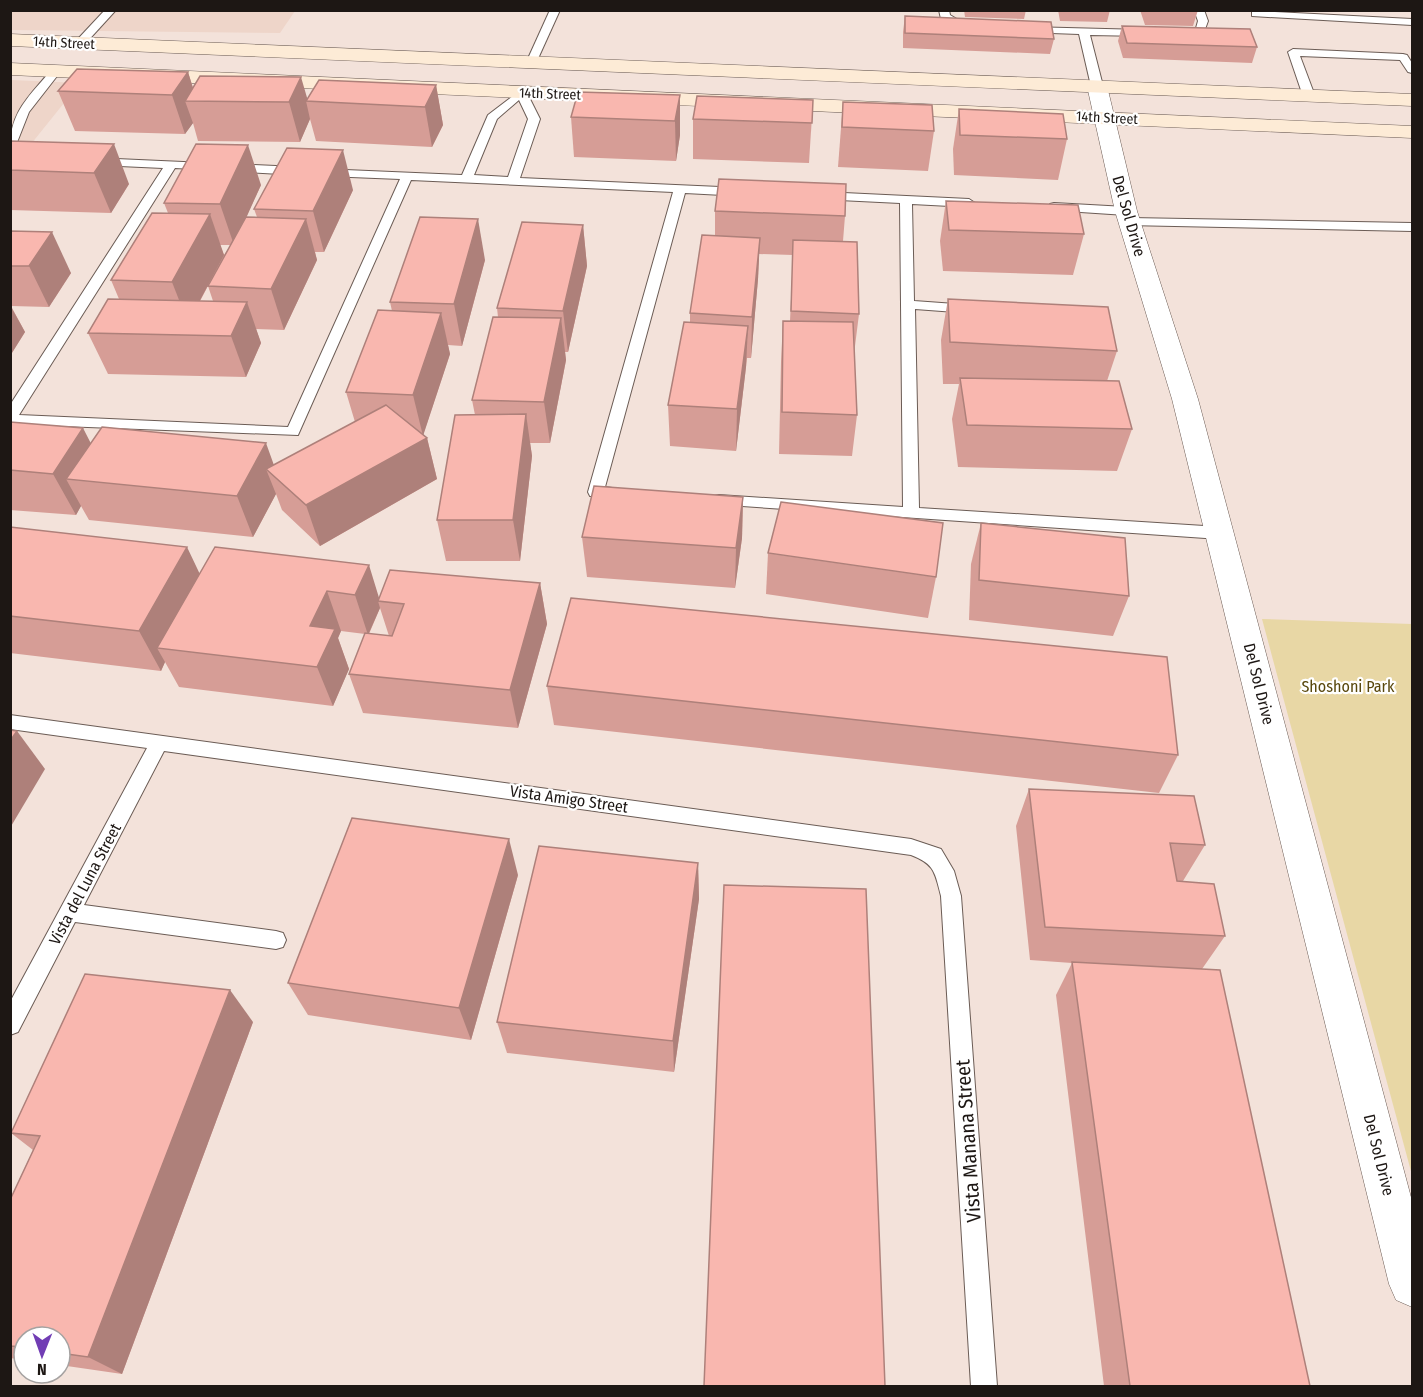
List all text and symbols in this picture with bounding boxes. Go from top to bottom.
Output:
street label: 14th Street [33,33,96,53]
street label: 14th Street [519,84,582,104]
street label: 14th Street [1076,108,1139,128]
street label: Del Sol Drive [1108,173,1150,259]
street label: Del Sol Drive [1240,641,1278,727]
park label: Shoshoni Park [1301,677,1395,696]
street label: Vista Amigo Street [509,781,630,817]
street label: Vista del Luna Street [45,819,125,948]
street label: Vista Manana Street [950,1058,986,1223]
street label: Del Sol Drive [1360,1112,1398,1198]
north arrow [12,1325,72,1385]
text: N [37,1360,47,1379]

